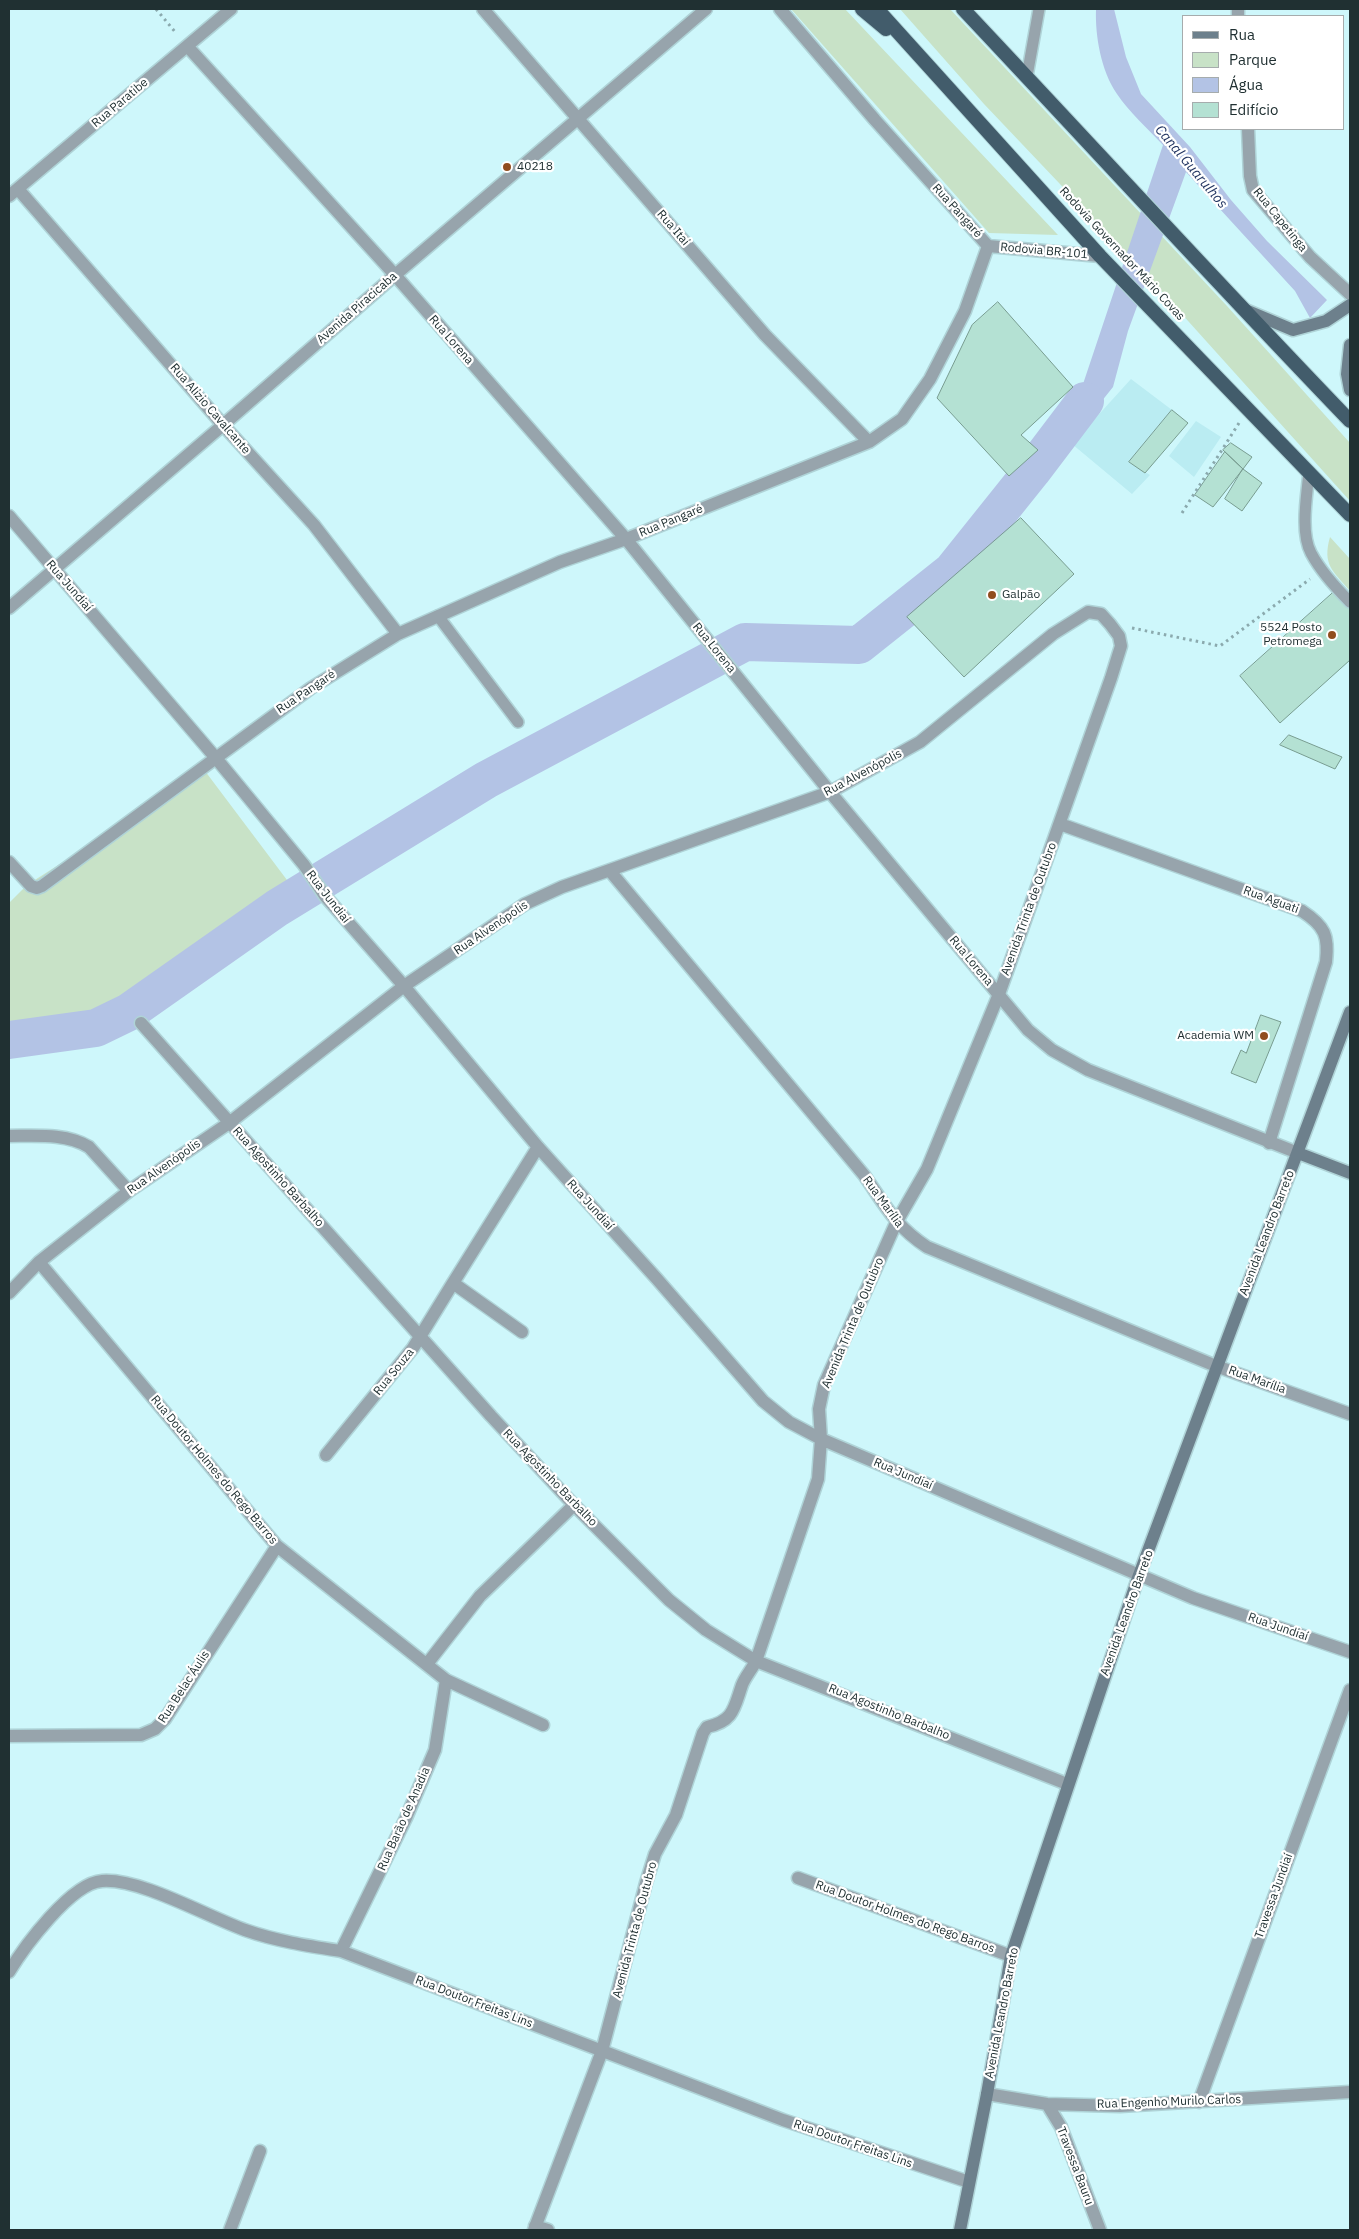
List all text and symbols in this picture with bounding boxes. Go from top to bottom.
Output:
legend [1182,15,1344,130]
text: Rua [1229,25,1255,44]
text: Parque [1229,50,1277,69]
street label: Rua Paratibe [89,75,151,131]
text: Água [1229,75,1263,94]
text: Edifício [1229,100,1278,119]
water label: Canal Guarulhos [1151,122,1231,212]
place label: 40218 [517,160,553,174]
marker: 40218 [501,161,513,173]
street label: Rua Pangaré [929,181,985,241]
street label: Rodovia Governador Mário Covas [1056,184,1188,324]
street label: Rua Capetinga [1250,185,1310,255]
street label: Rua Itaí [654,207,692,249]
street label: Rodovia BR-101 [1000,240,1088,262]
street label: Avenida Piracicaba [314,269,400,347]
street label: Rua Lorena [426,312,476,368]
street label: Rua Alízio Cavalcante [167,361,253,457]
street label: Rua Pangaré [637,502,705,540]
street label: Rua Jundiaí [43,558,95,614]
place label: Galpão [1002,588,1040,602]
marker: Galpão [986,589,998,601]
street label: Rua Lorena [689,620,739,676]
place label: 5524 Posto Petromega [1260,621,1322,649]
marker: 5524 Posto Petromega [1326,629,1338,641]
street label: Rua Pangaré [274,667,338,717]
street label: Rua Alvenópolis [822,746,904,800]
street label: Avenida Trinta de Outubro [998,840,1060,978]
street label: Rua Jundiaí [303,868,353,926]
street label: Rua Aguati [1241,883,1301,917]
street label: Rua Alvenópolis [451,898,531,958]
street label: Rua Lorena [946,933,996,989]
place label: Academia WM [1177,1029,1254,1043]
marker: Academia WM [1258,1030,1270,1042]
street label: Rua Agostinho Barbalho [229,1124,327,1230]
street label: Rua Alvenópolis [125,1136,203,1198]
street label: Avenida Leandro Barreto [1236,1168,1298,1298]
street label: Rua Marília [860,1174,906,1230]
street label: Rua Jundiaí [564,1177,616,1233]
street label: Avenida Trinta de Outubro [819,1255,887,1391]
street label: Rua Souza [371,1346,417,1398]
street label: Rua Marília [1226,1363,1288,1397]
street label: Rua Doutor Holmes do Rego Barros [148,1393,280,1547]
street label: Rua Agostinho Barbalho [500,1426,600,1530]
street label: Rua Jundiaí [871,1455,935,1493]
street label: Avenida Leandro Barreto [1098,1548,1156,1678]
street label: Rua Jundiaí [1246,1610,1310,1644]
street label: Rua Belac Áulis [155,1648,213,1726]
street label: Rua Agostinho Barbalho [826,1681,952,1743]
street label: Rua Barão de Anadia [375,1765,433,1873]
street label: Travessa Jundiaí [1252,1852,1296,1940]
street label: Avenida Trinta de Outubro [610,1860,660,2000]
street label: Rua Doutor Holmes do Rego Barros [813,1878,997,1956]
street label: Avenida Leandro Barreto [982,1946,1022,2080]
street label: Rua Doutor Freitas Lins [413,1973,535,2031]
street label: Rua Engenho Murilo Carlos [1097,2092,1241,2112]
street label: Rua Doutor Freitas Lins [792,2117,914,2171]
street label: Travessa Bauru [1053,2125,1097,2207]

